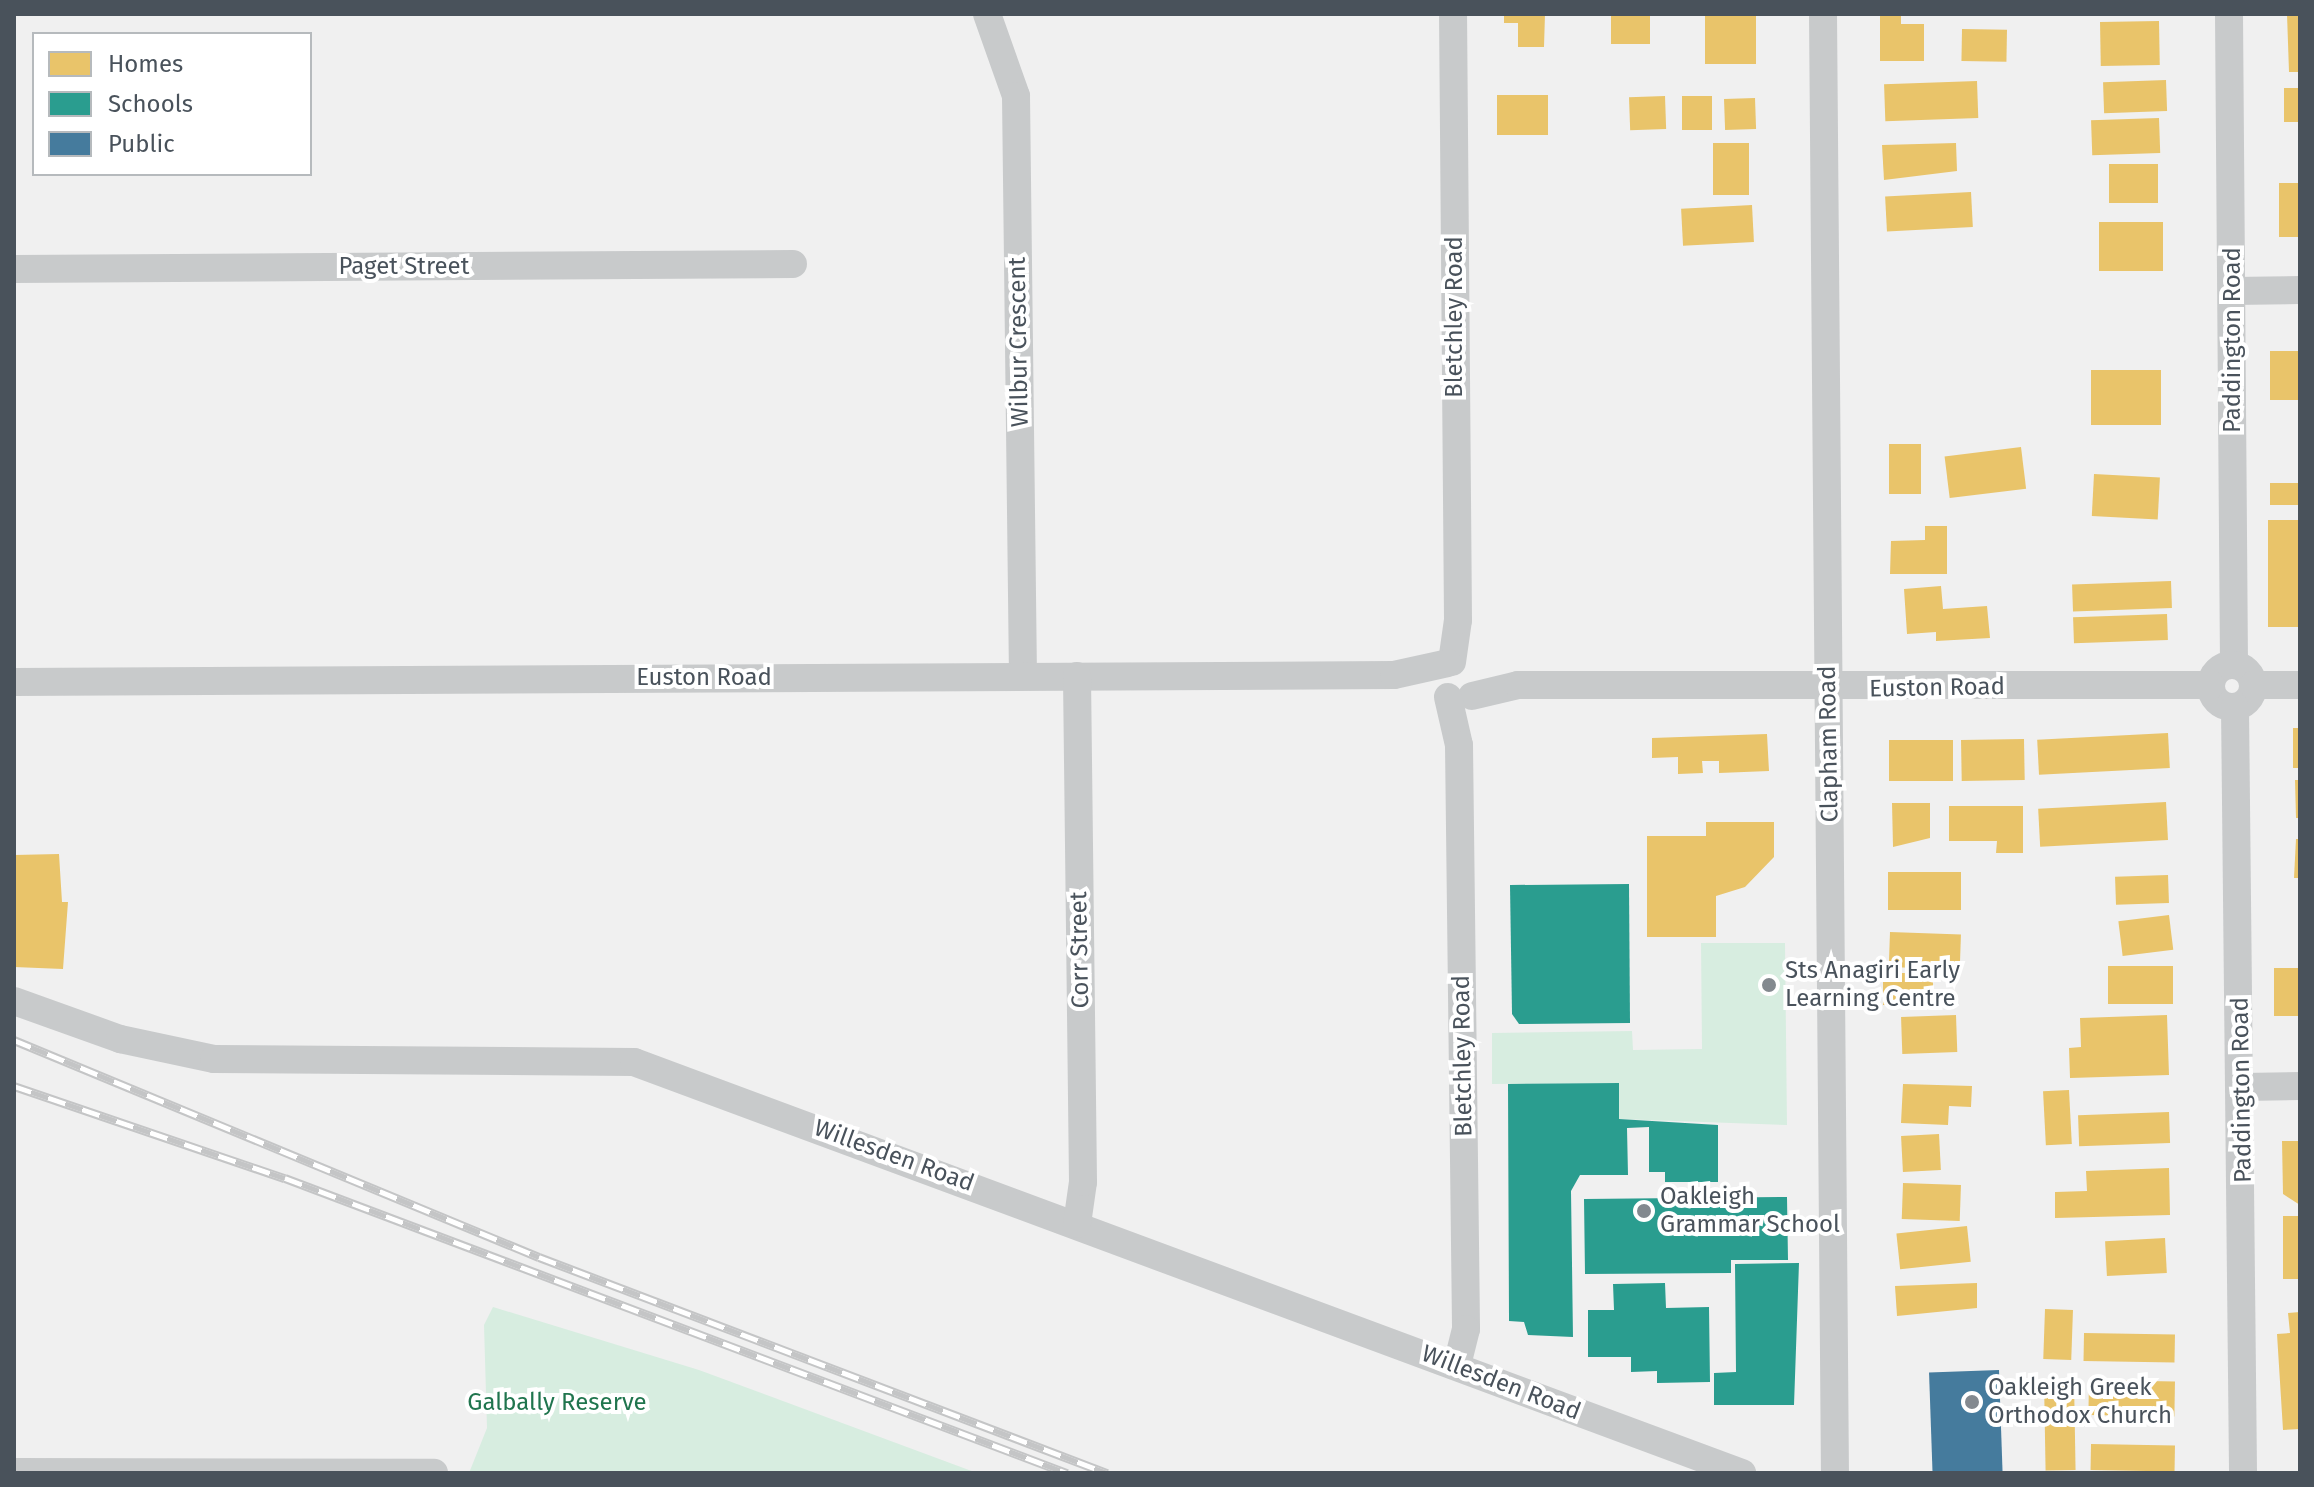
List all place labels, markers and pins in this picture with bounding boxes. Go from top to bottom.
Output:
place label: Sts Anagiri Early Learning Centre [1785,957,1960,1013]
marker: Sts Anagiri Early Learning Centre [1760,976,1778,994]
place label: Oakleigh Grammar School [1660,1183,1840,1239]
marker: Oakleigh Grammar School [1635,1202,1653,1220]
place label: Oakleigh Greek Orthodox Church [1988,1374,2172,1430]
marker: Oakleigh Greek Orthodox Church [1963,1393,1981,1411]

